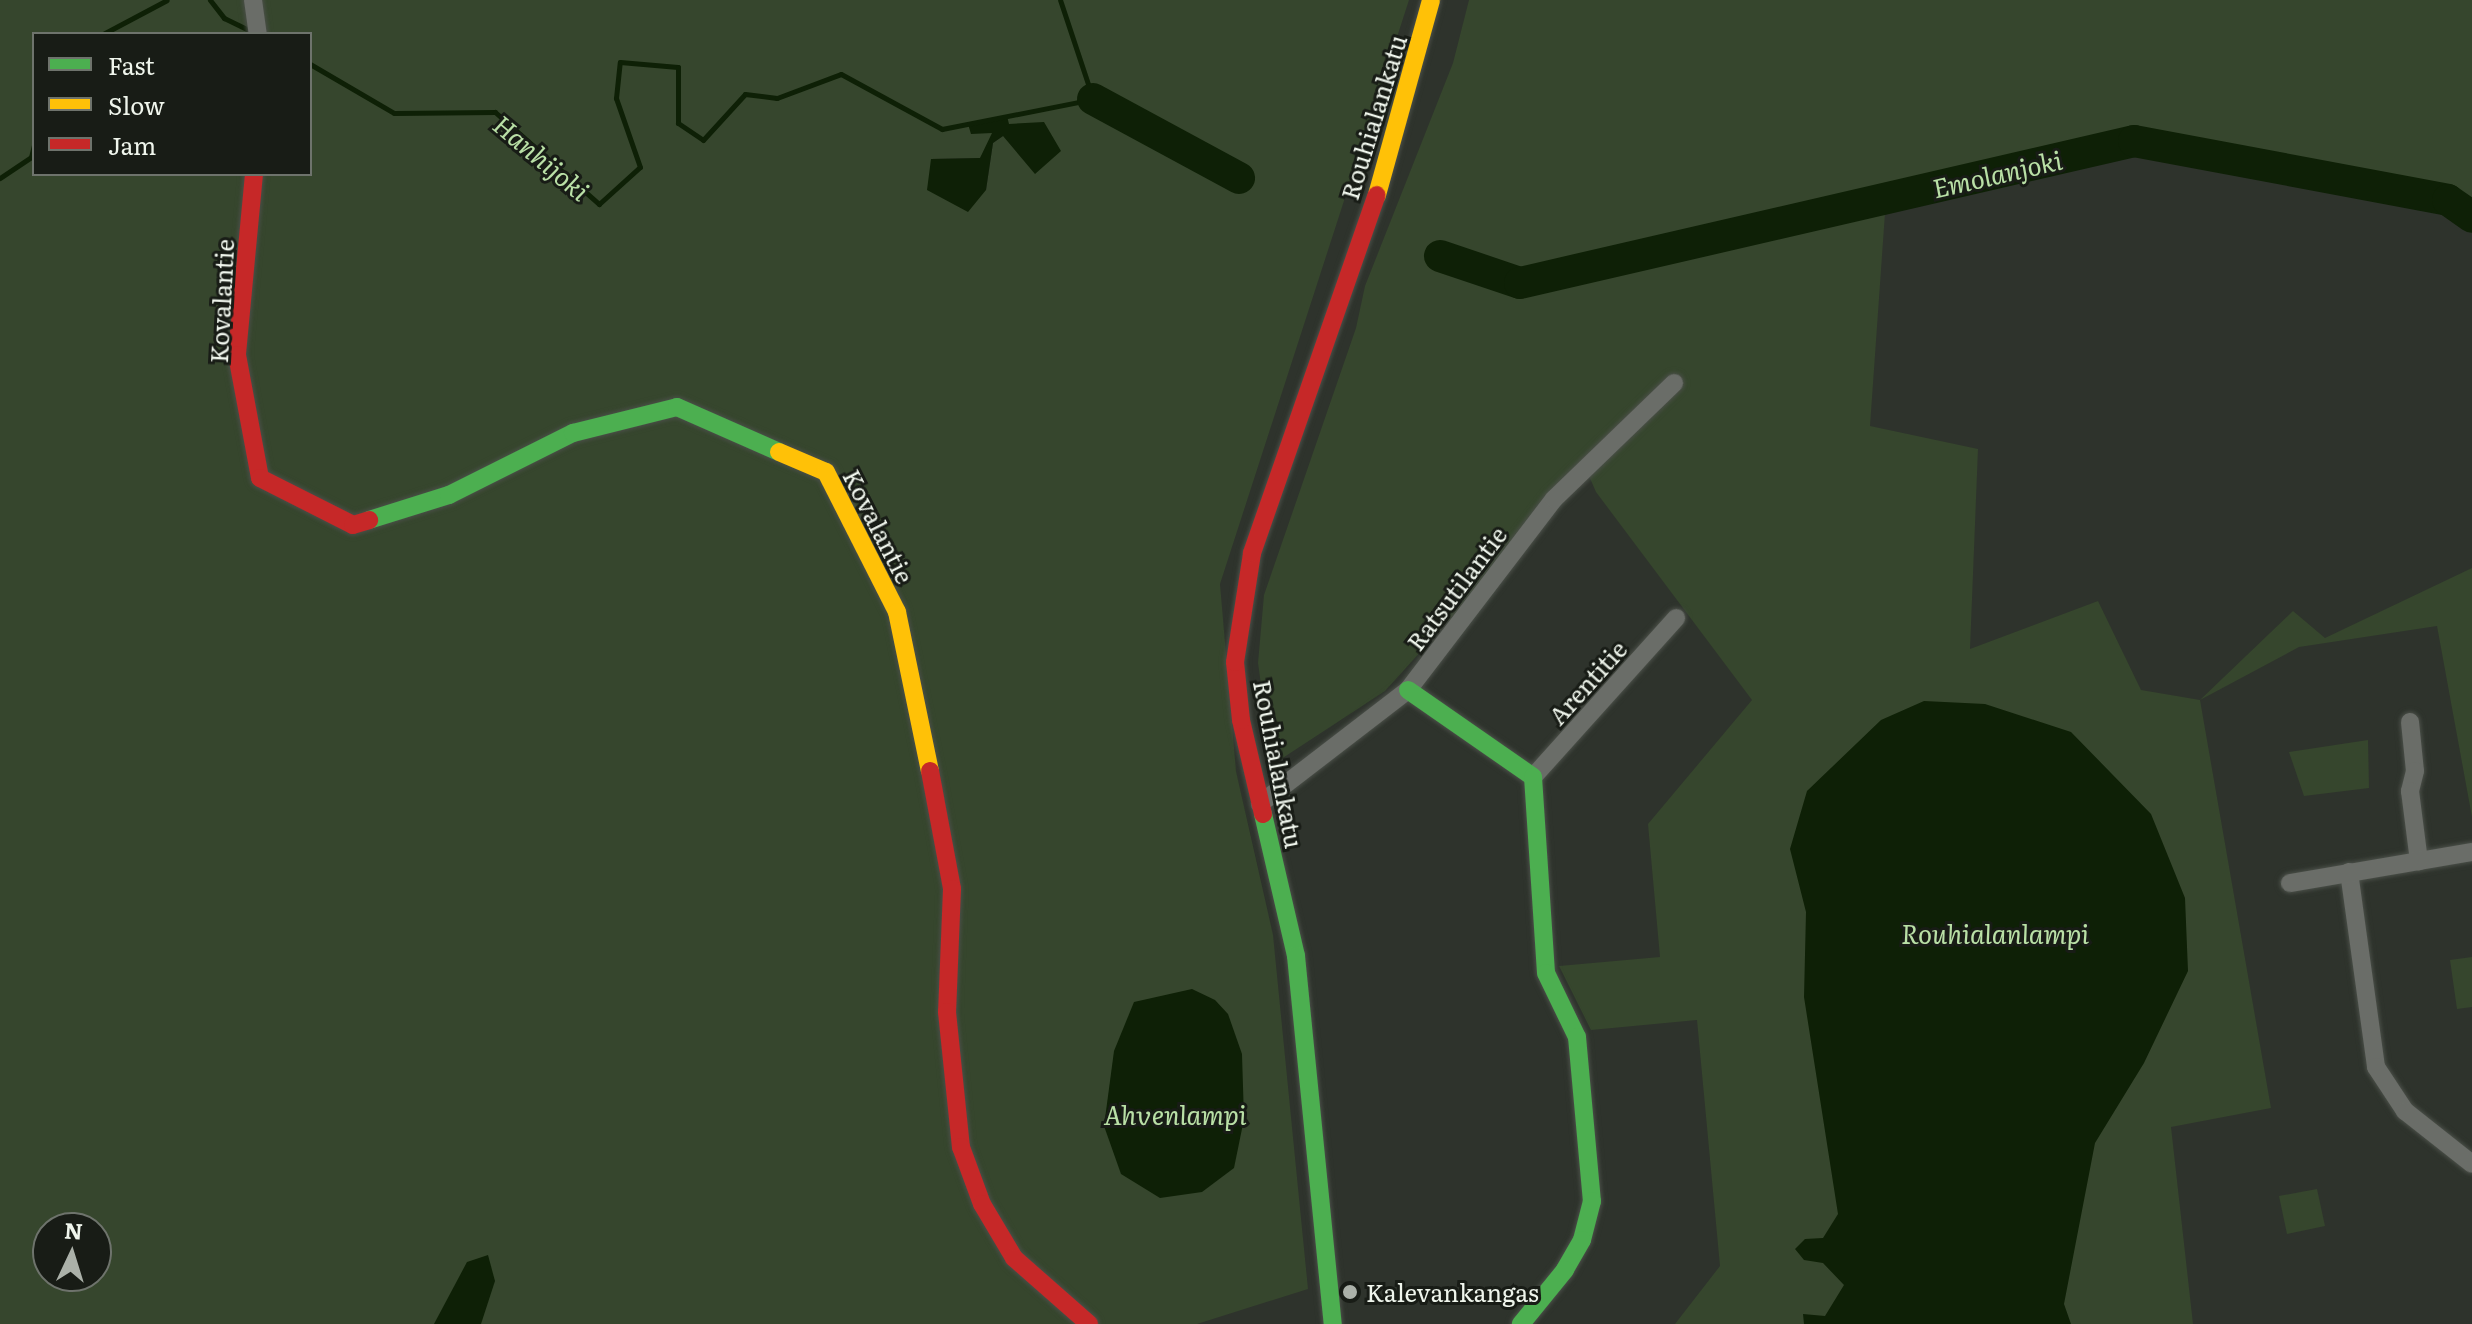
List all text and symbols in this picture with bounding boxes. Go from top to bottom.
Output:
street label: Rouhialankatu [1334,31,1412,203]
legend [32,32,312,176]
text: Fast [108,47,155,82]
text: Slow [108,87,165,122]
water label: Hanhijoki [488,108,596,206]
text: Jam [108,127,156,162]
water label: Emolanjoki [1929,143,2065,203]
street label: Kovalantie [203,238,239,364]
street label: Kovalantie [838,464,920,588]
street label: Ratsutilantie [1400,520,1512,656]
street label: Arentitie [1542,634,1632,730]
street label: Rouhialankatu [1249,677,1309,851]
water label: Rouhialanlampi [1901,917,2089,949]
water label: Ahvenlampi [1103,1098,1247,1130]
north arrow [32,1212,112,1292]
text: N [63,1212,84,1247]
place label: Kalevankangas [1366,1278,1539,1306]
marker: Kalevankangas [1341,1283,1359,1301]

